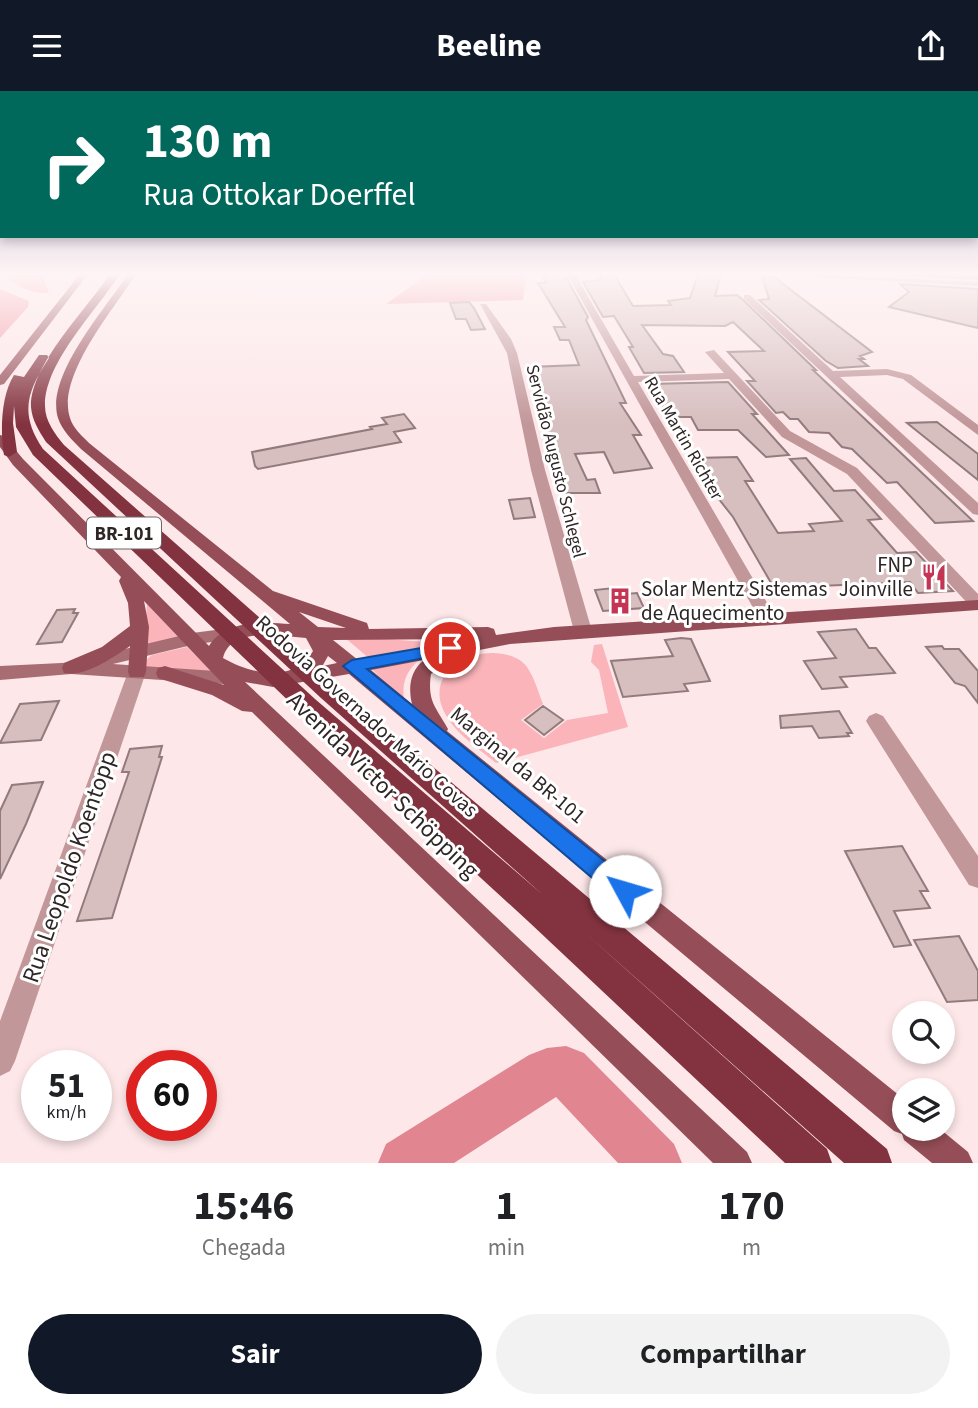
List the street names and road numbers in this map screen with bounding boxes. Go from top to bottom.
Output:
street label: Servidão Augusto Schlegel [519,362,592,560]
street label: Rua Martin Richter [638,372,729,505]
road number: BR-101 [87,517,161,549]
street label: Rodovia Governador Mário Covas [249,608,485,824]
street label: Avenida Victor Schöpping [279,684,487,887]
street label: Marginal da BR-101 [444,699,592,831]
street label: Rua Leopoldo Koentopp [13,747,126,988]

